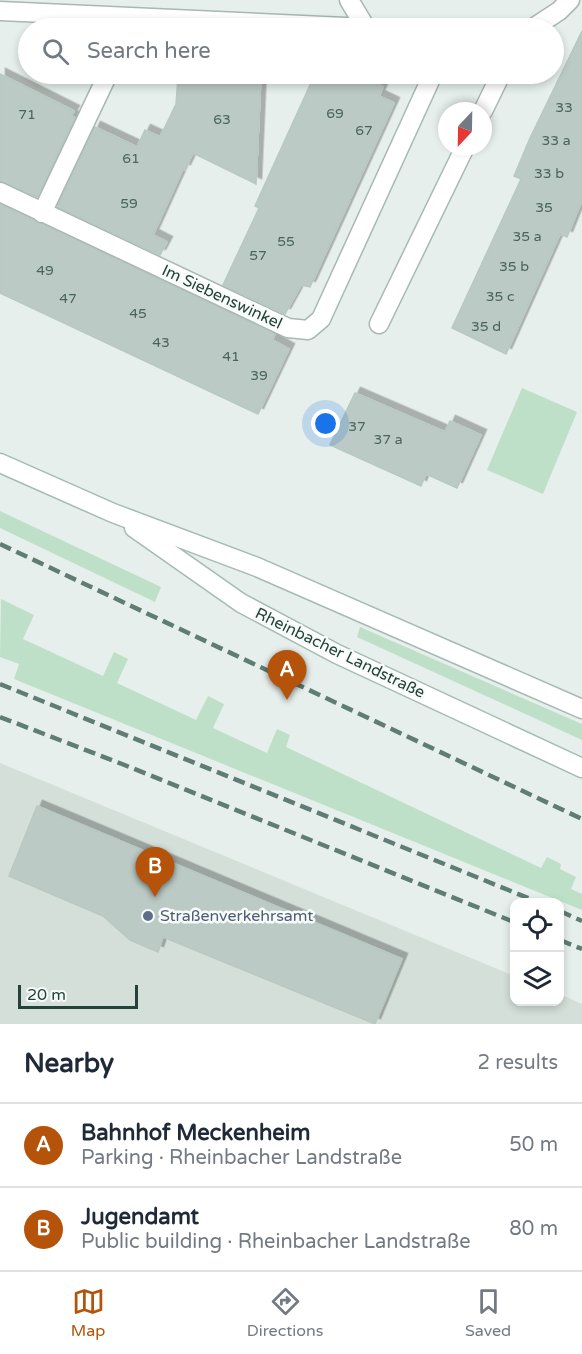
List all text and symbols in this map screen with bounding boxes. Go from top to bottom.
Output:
search box [18,18,564,84]
icon: search [39,35,72,68]
text: Search here [87,38,211,64]
house number: 33 [555,99,573,116]
north arrow [438,102,492,156]
house number: 69 [326,105,344,122]
house number: 71 [18,106,36,123]
house number: 63 [213,111,231,128]
house number: 67 [355,122,373,139]
house number: 33 a [541,132,571,149]
house number: 61 [122,150,140,167]
house number: 33 b [534,165,564,182]
house number: 59 [120,195,138,212]
house number: 35 [535,199,553,216]
house number: 35 a [512,228,542,245]
house number: 55 [277,233,295,250]
house number: 57 [249,247,267,264]
house number: 35 b [499,258,529,275]
street label: Im Siebenswinkel [159,260,285,334]
house number: 49 [36,262,54,279]
house number: 35 c [486,288,514,305]
house number: 47 [59,290,77,307]
house number: 45 [129,305,147,322]
house number: 35 d [471,318,501,335]
house number: 43 [152,334,170,351]
house number: 41 [222,348,240,365]
house number: 39 [250,367,268,384]
your location [311,409,340,438]
house number: 37 [348,418,366,435]
house number: 37 a [373,431,403,448]
street label: Rheinbacher Landstraße [252,603,428,703]
pin: A [268,650,306,700]
pin: B [136,848,174,897]
map controls [510,898,564,1006]
button: locate [510,898,564,952]
place label: Straßenverkehrsamt [160,906,313,926]
marker: Straßenverkehrsamt [141,909,155,923]
button: layers [510,952,564,1006]
scale bar [18,982,138,1010]
text: 20 m [27,985,66,1005]
text: Nearby [24,1048,114,1079]
text: 2 results [478,1051,558,1075]
text: Bahnhof Meckenheim [81,1120,310,1146]
text: A [36,1133,51,1157]
text: 50 m [509,1133,558,1157]
text: Parking · Rheinbacher Landstraße [81,1146,402,1170]
text: Jugendamt [81,1204,199,1230]
text: B [37,1217,50,1241]
text: 80 m [509,1217,558,1241]
text: Public building · Rheinbacher Landstraße [81,1230,471,1254]
tab: Map [71,1285,105,1341]
tab: Directions [247,1285,323,1341]
tab: Saved [465,1285,511,1341]

